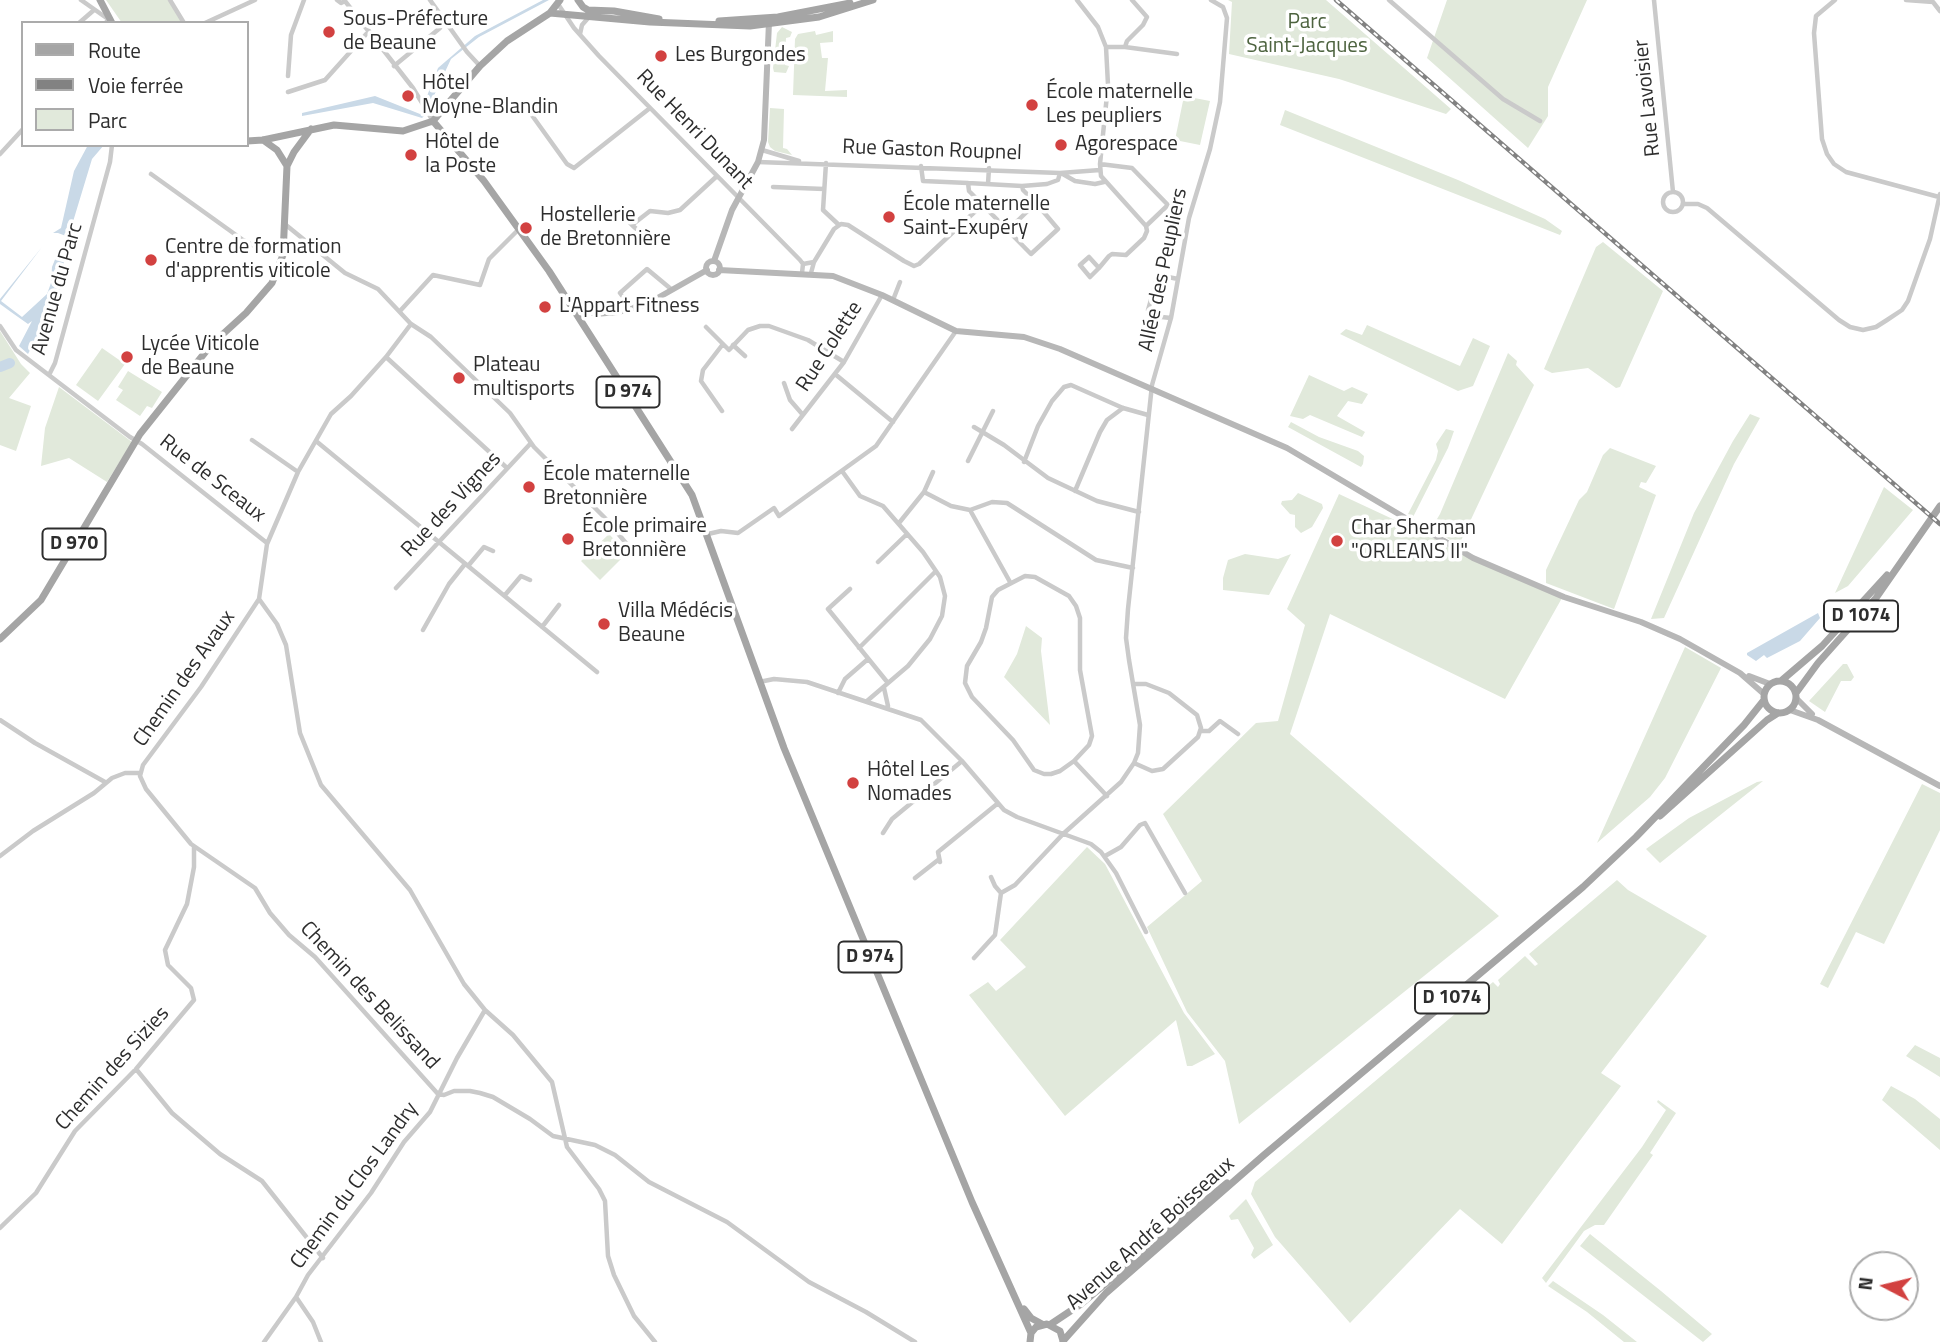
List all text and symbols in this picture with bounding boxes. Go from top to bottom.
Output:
place label: Sous-Préfecture de Beaune [343,7,488,57]
park label: Parc Saint-Jacques [1246,10,1368,60]
legend [21,21,248,147]
marker: Sous-Préfecture de Beaune [321,24,337,40]
text: Route [88,34,141,66]
street label: Rue Lavoisier [1629,38,1667,158]
place label: Les Burgondes [675,43,806,69]
marker: Les Burgondes [653,48,669,64]
street label: Rue Henri Dunant [630,65,758,195]
text: Voie ferrée [88,69,183,101]
place label: Hôtel Moyne-Blandin [422,71,558,121]
place label: École maternelle Les peupliers [1046,80,1193,130]
marker: Hôtel Moyne-Blandin [400,88,416,104]
marker: École maternelle Les peupliers [1024,97,1040,113]
text: Parc [88,104,127,136]
place label: Hôtel de la Poste [425,130,499,180]
place label: Agorespace [1075,132,1178,158]
street label: Rue Gaston Roupnel [842,135,1022,167]
marker: Agorespace [1053,137,1069,153]
marker: Hôtel de la Poste [403,147,419,163]
street label: Allée des Peupliers [1134,186,1194,354]
place label: École maternelle Saint-Exupéry [903,192,1050,242]
place label: Hostellerie de Bretonnière [540,203,671,253]
marker: École maternelle Saint-Exupéry [881,209,897,225]
street label: Avenue du Parc [27,220,89,358]
marker: Hostellerie de Bretonnière [518,220,534,236]
place label: Centre de formation d'apprentis viticole [165,235,342,285]
marker: Centre de formation d'apprentis viticole [143,252,159,268]
place label: L'Appart Fitness [559,294,699,320]
street label: Rue Colette [792,297,868,397]
marker: L'Appart Fitness [537,299,553,315]
place label: Lycée Viticole de Beaune [141,332,259,382]
marker: Lycée Viticole de Beaune [119,349,135,365]
place label: Plateau multisports [473,353,575,403]
marker: Plateau multisports [451,370,467,386]
road number: D 974 [596,376,660,408]
street label: Rue de Sceaux [154,430,270,528]
street label: Rue des Vignes [397,447,507,563]
place label: École maternelle Bretonnière [543,462,690,512]
marker: École maternelle Bretonnière [521,479,537,495]
place label: École primaire Bretonnière [582,514,707,564]
place label: Char Sherman "ORLEANS II" [1351,516,1476,566]
road number: D 970 [42,528,106,559]
marker: École primaire Bretonnière [560,531,576,547]
marker: Char Sherman "ORLEANS II" [1329,533,1345,549]
place label: Villa Médécis Beaune [618,599,733,649]
road number: D 1074 [1824,600,1898,632]
street label: Chemin des Avaux [129,606,241,752]
marker: Villa Médécis Beaune [596,616,612,632]
place label: Hôtel Les Nomades [867,758,952,808]
marker: Hôtel Les Nomades [845,775,861,791]
street label: Chemin des Belissand [294,917,444,1075]
road number: D 974 [838,942,902,973]
road number: D 1074 [1415,982,1489,1014]
street label: Chemin des Sizies [51,1002,175,1136]
street label: Chemin du Clos Landry [286,1098,424,1274]
street label: Avenue André Boisseaux [1062,1152,1240,1316]
north arrow [1849,1251,1919,1321]
text: N [1849,1275,1880,1292]

